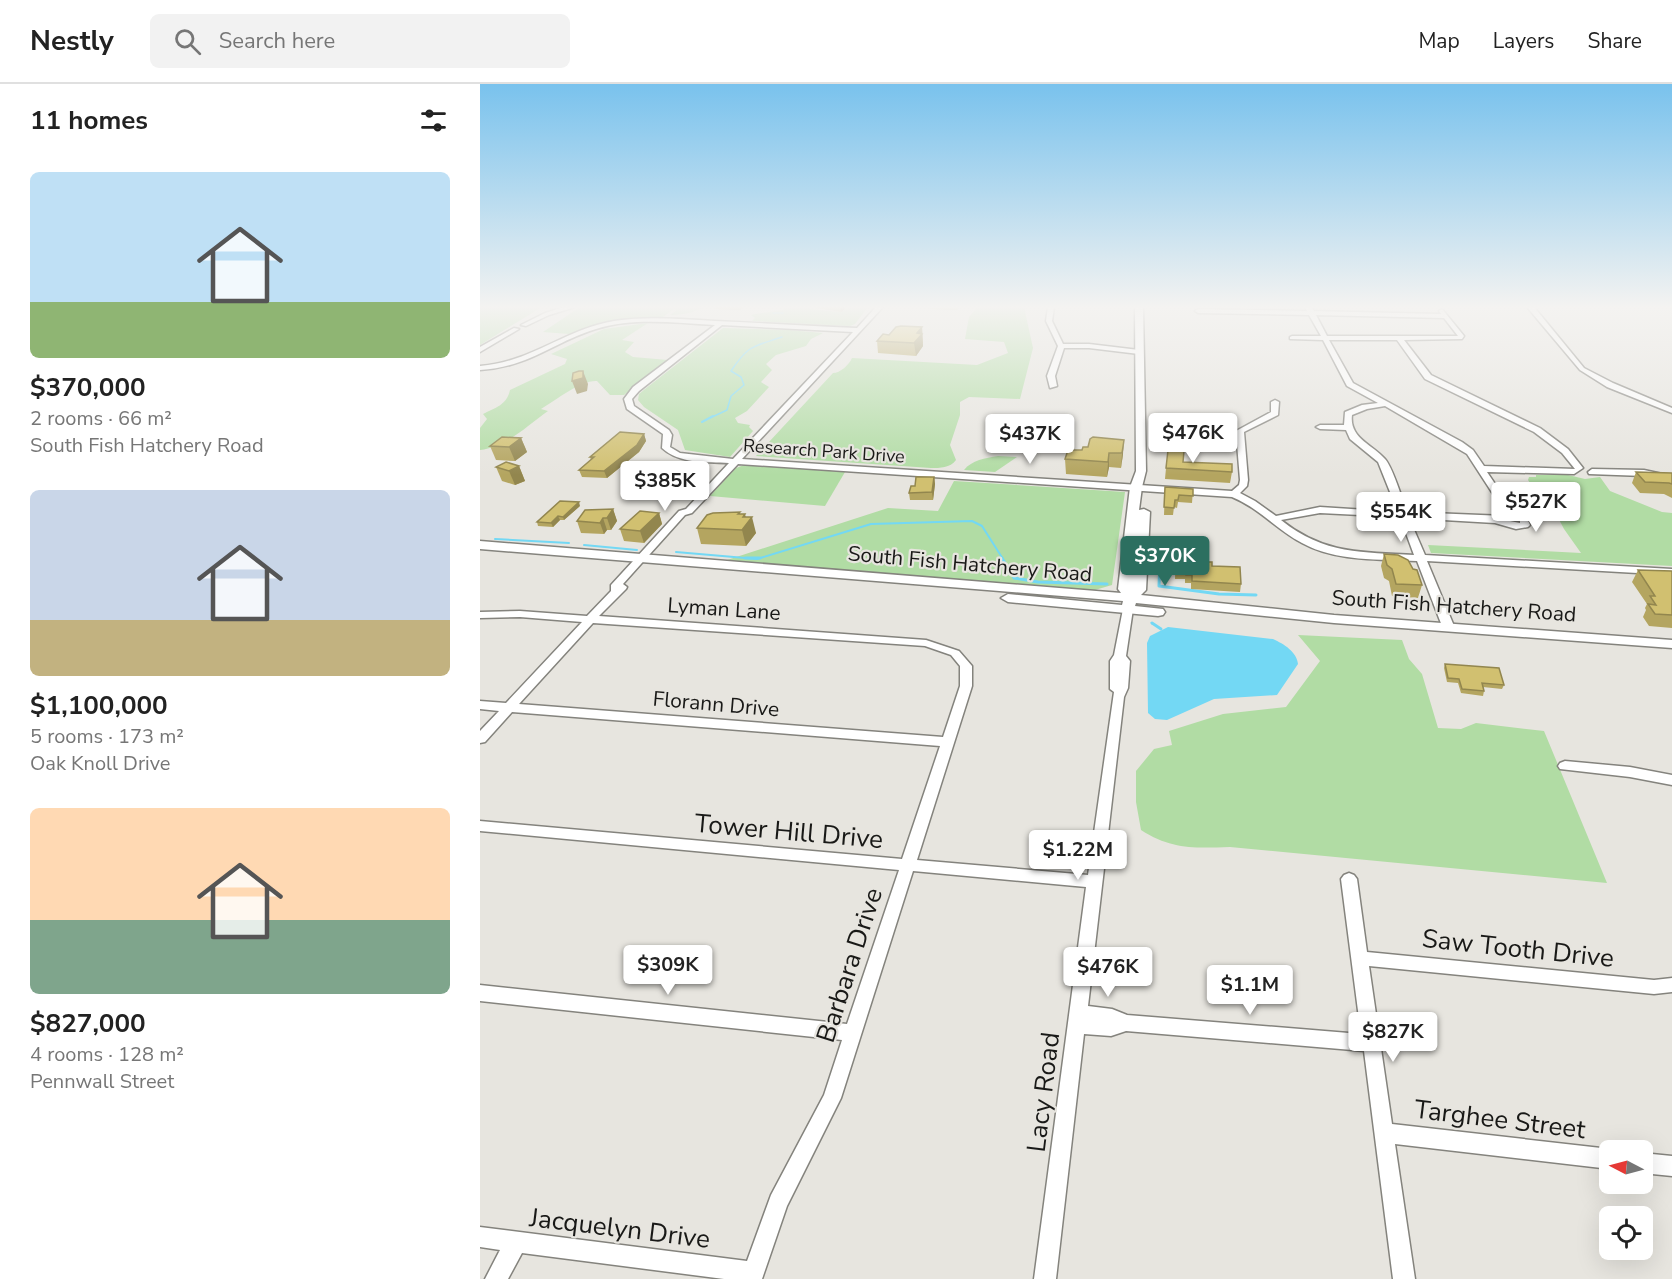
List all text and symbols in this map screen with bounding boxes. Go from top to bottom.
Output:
search box [150,14,570,68]
text: Nestly [30,22,114,60]
icon: search [171,25,204,58]
text: Search here [219,26,335,56]
text: Map [1418,27,1460,55]
text: Layers [1493,27,1554,55]
text: Share [1587,27,1642,55]
text: 11 homes [30,103,148,138]
icon: filters [417,104,450,137]
icon: home [186,211,294,319]
text: $370,000 [30,370,146,405]
text: 2 rooms · 66 m² [30,405,172,432]
pin: $476K [1151,413,1235,464]
pin: $437K [988,414,1072,465]
text: $476K [1162,419,1224,446]
text: $437K [999,420,1061,447]
text: South Fish Hatchery Road [30,432,264,459]
street label: Research Park Drive [742,433,906,469]
pin: $385K [623,461,707,512]
text: $385K [634,467,696,494]
pin: $527K [1494,482,1578,533]
text: $527K [1505,488,1567,515]
pin: $554K [1359,492,1443,543]
text: $554K [1370,498,1432,525]
icon: home [186,529,294,637]
pin: $370K [1123,536,1207,587]
street label: South Fish Hatchery Road [847,539,1093,589]
text: $370K [1134,542,1196,569]
street label: South Fish Hatchery Road [1331,583,1577,629]
street label: Lyman Lane [666,591,782,627]
street label: Florann Drive [652,685,780,723]
text: $1,100,000 [30,688,168,723]
text: 5 rooms · 173 m² [30,723,184,750]
text: Oak Knoll Drive [30,750,170,777]
street label: Tower Hill Drive [693,806,885,857]
pin: $1.22M [1029,830,1127,881]
text: $1.22M [1043,836,1113,863]
icon: home [186,847,294,955]
street label: Barbara Drive [808,883,891,1047]
street label: Saw Tooth Drive [1420,921,1616,976]
pin: $309K [626,945,710,996]
pin: $476K [1066,947,1150,998]
text: $309K [637,951,699,978]
text: $476K [1077,953,1139,980]
pin: $1.1M [1208,965,1292,1016]
text: $1.1M [1221,971,1279,998]
text: $827,000 [30,1006,146,1041]
pin: $827K [1351,1012,1435,1063]
text: $827K [1362,1018,1424,1045]
street label: Lacy Road [1019,1030,1068,1154]
text: 4 rooms · 128 m² [30,1041,184,1068]
text: Pennwall Street [30,1068,174,1095]
street label: Targhee Street [1413,1092,1588,1147]
north arrow [1599,1140,1653,1194]
map controls [1599,1140,1653,1260]
street label: Jacquelyn Drive [527,1200,712,1257]
button: locate [1599,1206,1653,1260]

